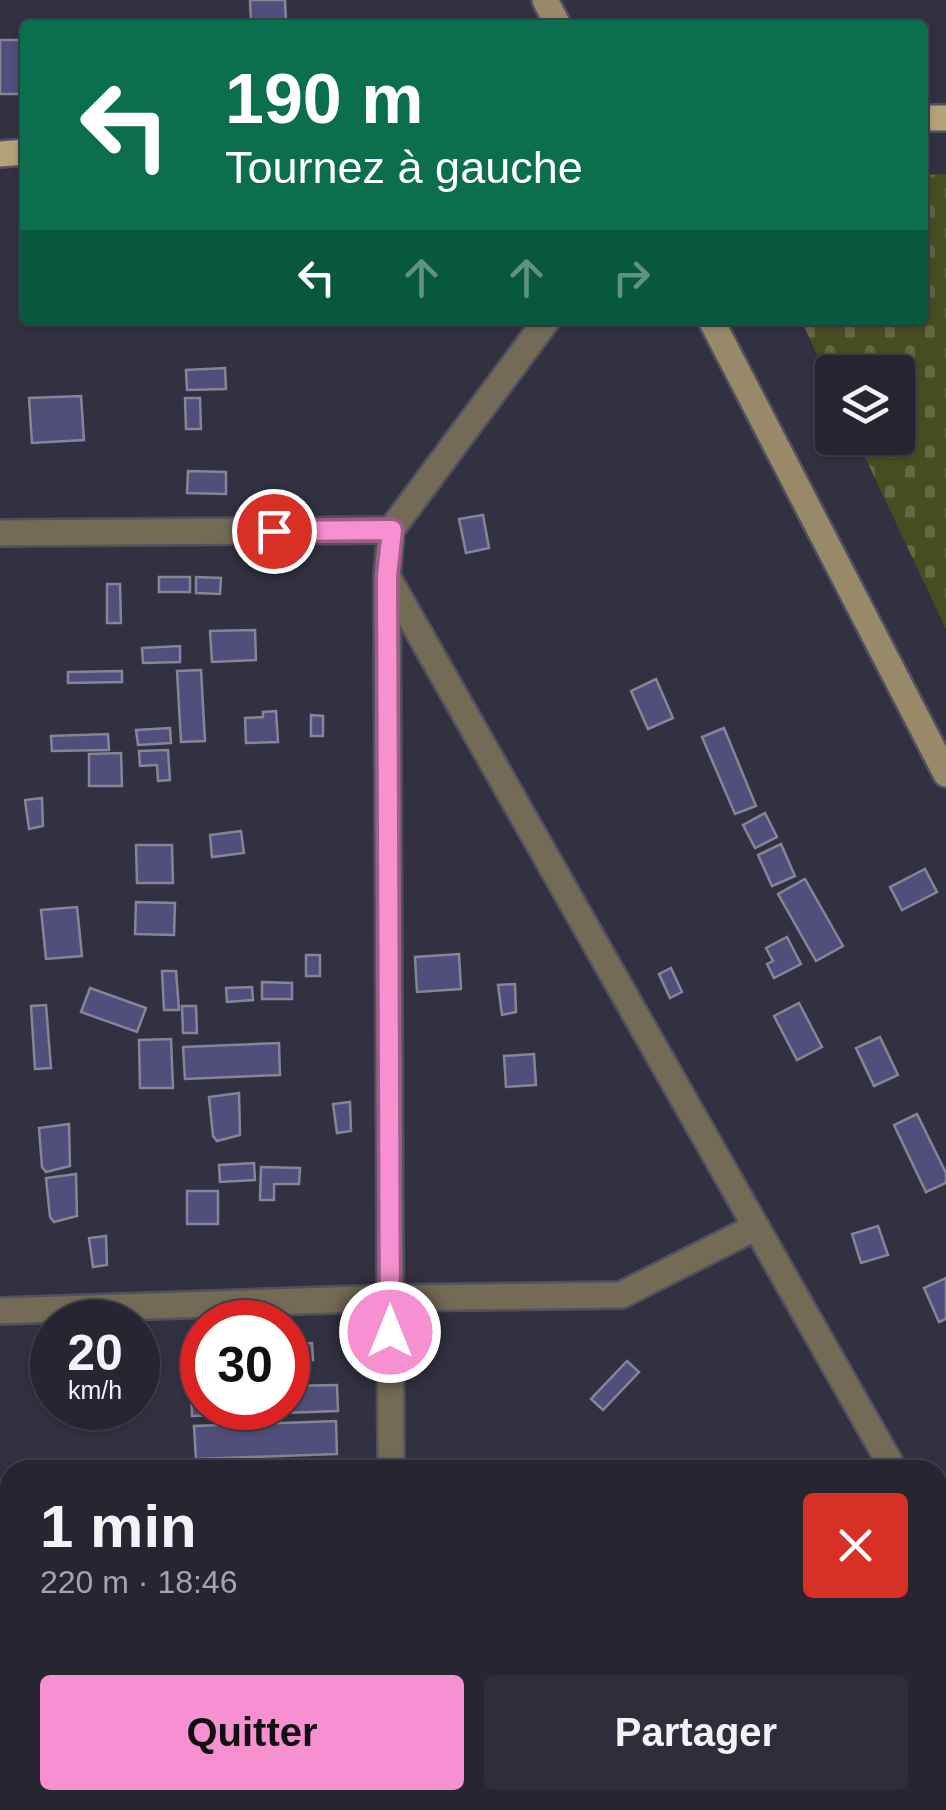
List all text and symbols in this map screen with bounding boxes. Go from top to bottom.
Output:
icon: left [60,60,190,190]
text: 190 m [225,60,423,138]
text: Tournez à gauche [225,142,583,193]
icon: left [289,250,344,305]
icon: ahead [394,250,449,305]
icon: ahead [499,250,554,305]
icon: right [604,250,659,305]
map controls [815,355,915,455]
button: layers [815,355,915,455]
pin [232,489,317,574]
icon: arrive [247,504,302,559]
position arrow [338,1280,442,1384]
speed limit sign: 30 [180,1300,310,1430]
text: 20 [67,1325,123,1381]
text: km/h [68,1376,122,1404]
text: 1 min [40,1493,197,1560]
button: close [803,1493,908,1598]
text: 220 m · 18:46 [40,1564,237,1600]
button: Quitter [40,1675,464,1790]
button: Partager [484,1675,908,1790]

